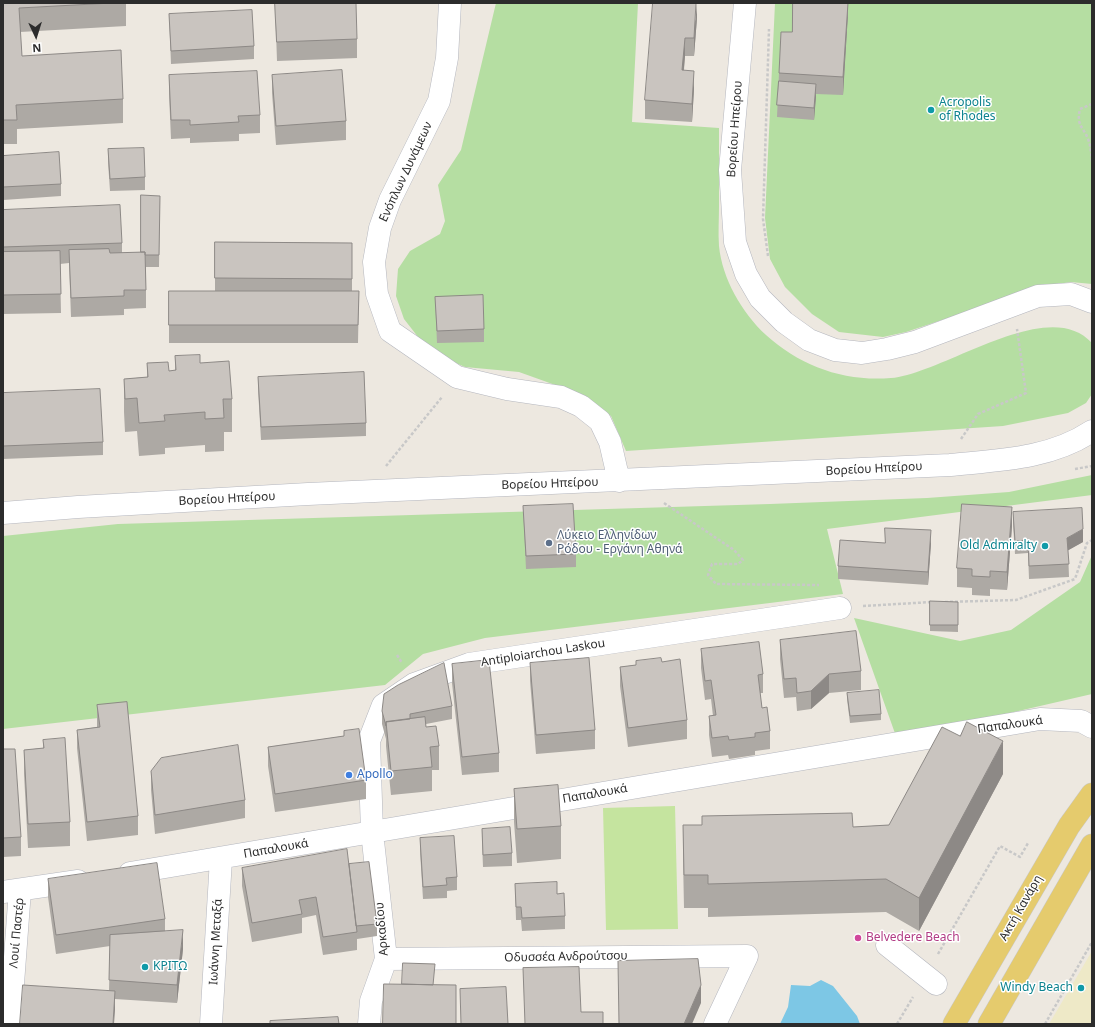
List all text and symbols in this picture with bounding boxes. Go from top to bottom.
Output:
north arrow [16,16,56,56]
text: N [32,41,42,56]
street label: Βορείου Ηπείρου [724,80,746,178]
place label: Acropolis of Rhodes [939,96,996,124]
marker: Acropolis of Rhodes [926,105,936,115]
street label: Ενόπλων Δυνάμεων [376,120,436,224]
street label: Βορείου Ηπείρου [825,459,923,479]
street label: Βορείου Ηπείρου [501,475,599,493]
street label: Βορείου Ηπείρου [178,489,276,509]
place label: Λύκειο Ελληνίδων Ρόδου - Εργάνη Αθηνά [557,529,682,557]
marker: Λύκειο Ελληνίδων Ρόδου - Εργάνη Αθηνά [544,538,554,548]
place label: Old Admiralty [960,539,1037,553]
marker: Old Admiralty [1040,541,1050,551]
street label: Antiploiarchou Laskou [480,636,606,670]
street label: Παπαλουκά [976,713,1044,737]
place label: Apollo [357,768,393,782]
marker: Apollo [344,770,354,780]
street label: Παπαλουκά [561,781,629,807]
street label: Παπαλουκά [242,836,310,862]
street label: Ακτή Κανάρη [996,873,1046,943]
street label: Λουί Παστέρ [7,897,27,969]
street label: Ιωάννη Μεταξά [207,898,225,986]
street label: Αρκαδίου [372,902,392,956]
place label: Belvedere Beach [866,931,960,945]
marker: Belvedere Beach [853,933,863,943]
street label: Οδυσσέα Ανδρούτσου [504,949,628,965]
place label: ΚΡΙΤΩ [153,960,187,974]
marker: ΚΡΙΤΩ [140,962,150,972]
place label: Windy Beach [1000,981,1073,995]
marker: Windy Beach [1076,983,1086,993]

